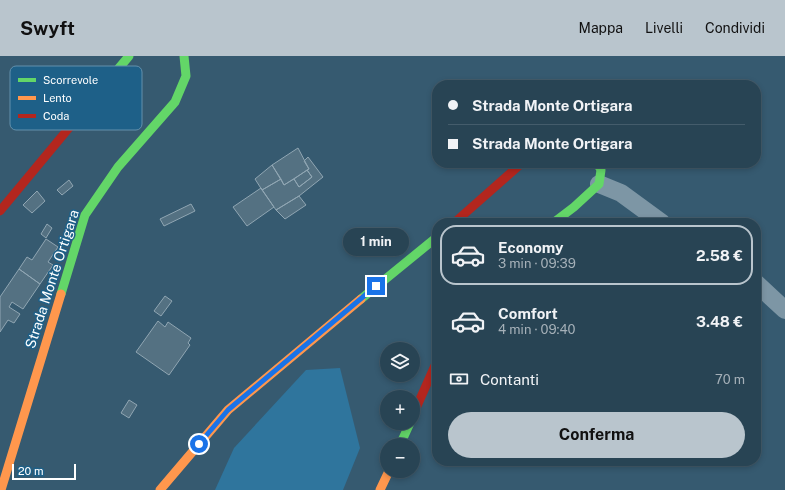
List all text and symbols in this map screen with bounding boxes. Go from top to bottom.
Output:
text: Swyft [20,17,75,39]
text: Mappa [579,20,623,36]
text: Livelli [645,20,683,36]
text: Condividi [705,20,765,36]
legend [10,66,142,130]
text: Scorrevole [43,74,98,86]
text: Lento [43,92,72,104]
text: Strada Monte Ortigara [472,97,632,114]
text: Coda [43,110,69,122]
text: Strada Monte Ortigara [472,135,632,152]
street label: Strada Monte Ortigara [22,208,82,350]
callout: 1 min [343,228,409,256]
text: 1 min [360,234,392,249]
icon: car [450,237,486,273]
text: Economy [498,239,563,256]
text: 2.58 € [696,247,743,264]
text: 3 min · 09:39 [498,256,576,271]
route end [367,277,385,295]
icon: car [450,303,486,339]
text: Comfort [498,305,558,322]
text: 3.48 € [696,313,743,330]
text: 4 min · 09:40 [498,322,576,337]
map controls [380,342,420,478]
button: layers [380,342,420,382]
icon: cash [448,368,470,390]
text: Contanti [480,371,539,388]
text: 70 m [715,372,745,387]
button: + [380,390,420,430]
button: Conferma [448,412,745,458]
route start [190,435,208,453]
button: − [380,438,420,478]
scale bar [12,462,76,481]
text: 20 m [18,465,43,477]

